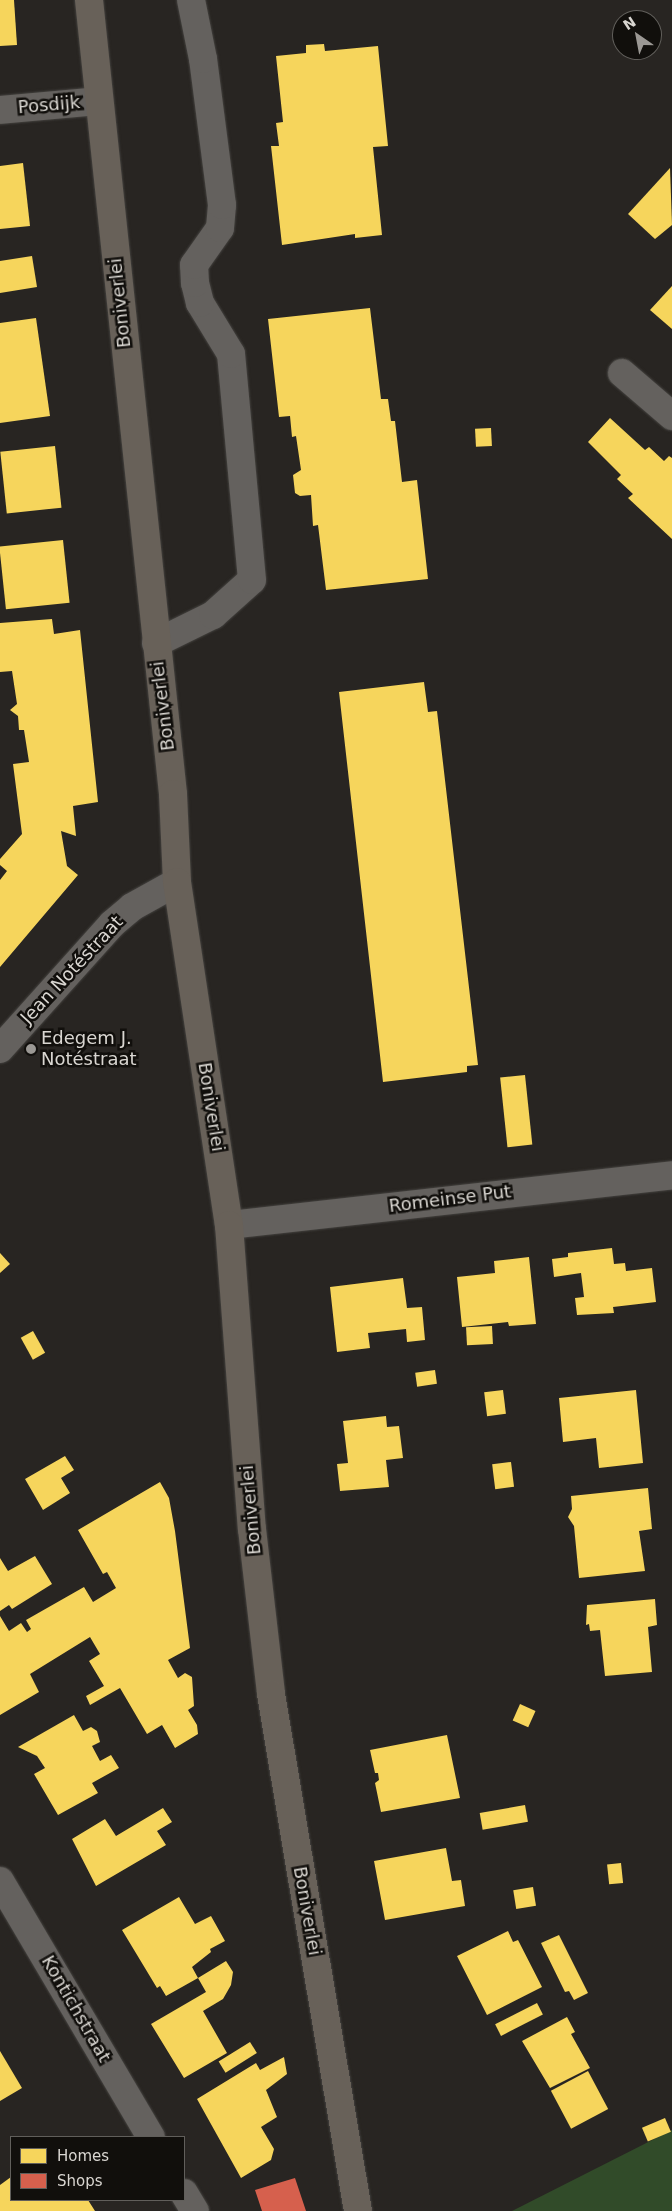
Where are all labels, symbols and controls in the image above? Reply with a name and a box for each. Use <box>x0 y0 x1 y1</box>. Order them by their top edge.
north arrow <box>612 10 662 60</box>
text: N <box>620 13 639 33</box>
street label: Posdijk <box>17 92 81 118</box>
street label: Boniverlei <box>105 257 135 349</box>
street label: Boniverlei <box>147 660 179 752</box>
street label: Jean Notéstraat <box>16 911 128 1029</box>
place label: Edegem J. Notéstraat <box>41 1028 137 1070</box>
marker: Edegem J. Notéstraat <box>25 1043 37 1055</box>
street label: Boniverlei <box>193 1061 229 1153</box>
street label: Romeinse Put <box>388 1181 512 1217</box>
street label: Boniverlei <box>236 1464 266 1556</box>
street label: Boniverlei <box>289 1865 325 1957</box>
street label: Kontichstraat <box>37 1952 115 2066</box>
legend <box>10 2136 185 2201</box>
text: Homes <box>57 2147 109 2165</box>
text: Shops <box>57 2172 103 2190</box>

